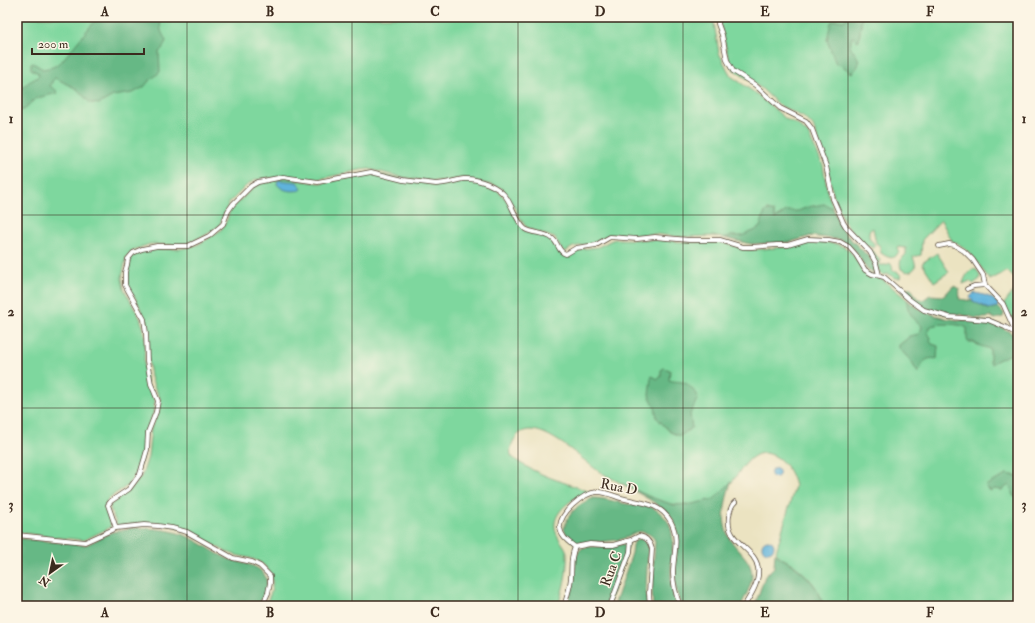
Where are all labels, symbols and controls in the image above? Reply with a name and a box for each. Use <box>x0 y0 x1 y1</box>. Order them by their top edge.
text: A <box>100 4 110 20</box>
text: B <box>266 4 274 20</box>
text: C <box>430 4 440 20</box>
text: D <box>595 4 606 20</box>
text: E <box>760 4 770 20</box>
text: F <box>926 4 935 20</box>
scale bar <box>32 30 144 56</box>
text: 200 m <box>38 37 69 52</box>
text: 1 <box>9 111 14 127</box>
text: 1 <box>1022 111 1027 127</box>
text: 2 <box>8 304 15 320</box>
text: 2 <box>1021 304 1028 320</box>
street label: Rua D <box>599 475 639 499</box>
text: 3 <box>9 497 14 513</box>
text: 3 <box>1022 497 1027 513</box>
street label: Rua C <box>597 549 625 589</box>
north arrow <box>30 553 70 593</box>
text: N <box>36 572 53 590</box>
text: A <box>100 605 110 621</box>
text: B <box>266 605 274 621</box>
text: C <box>430 605 440 621</box>
text: D <box>595 605 606 621</box>
text: E <box>760 605 770 621</box>
text: F <box>926 605 935 621</box>

